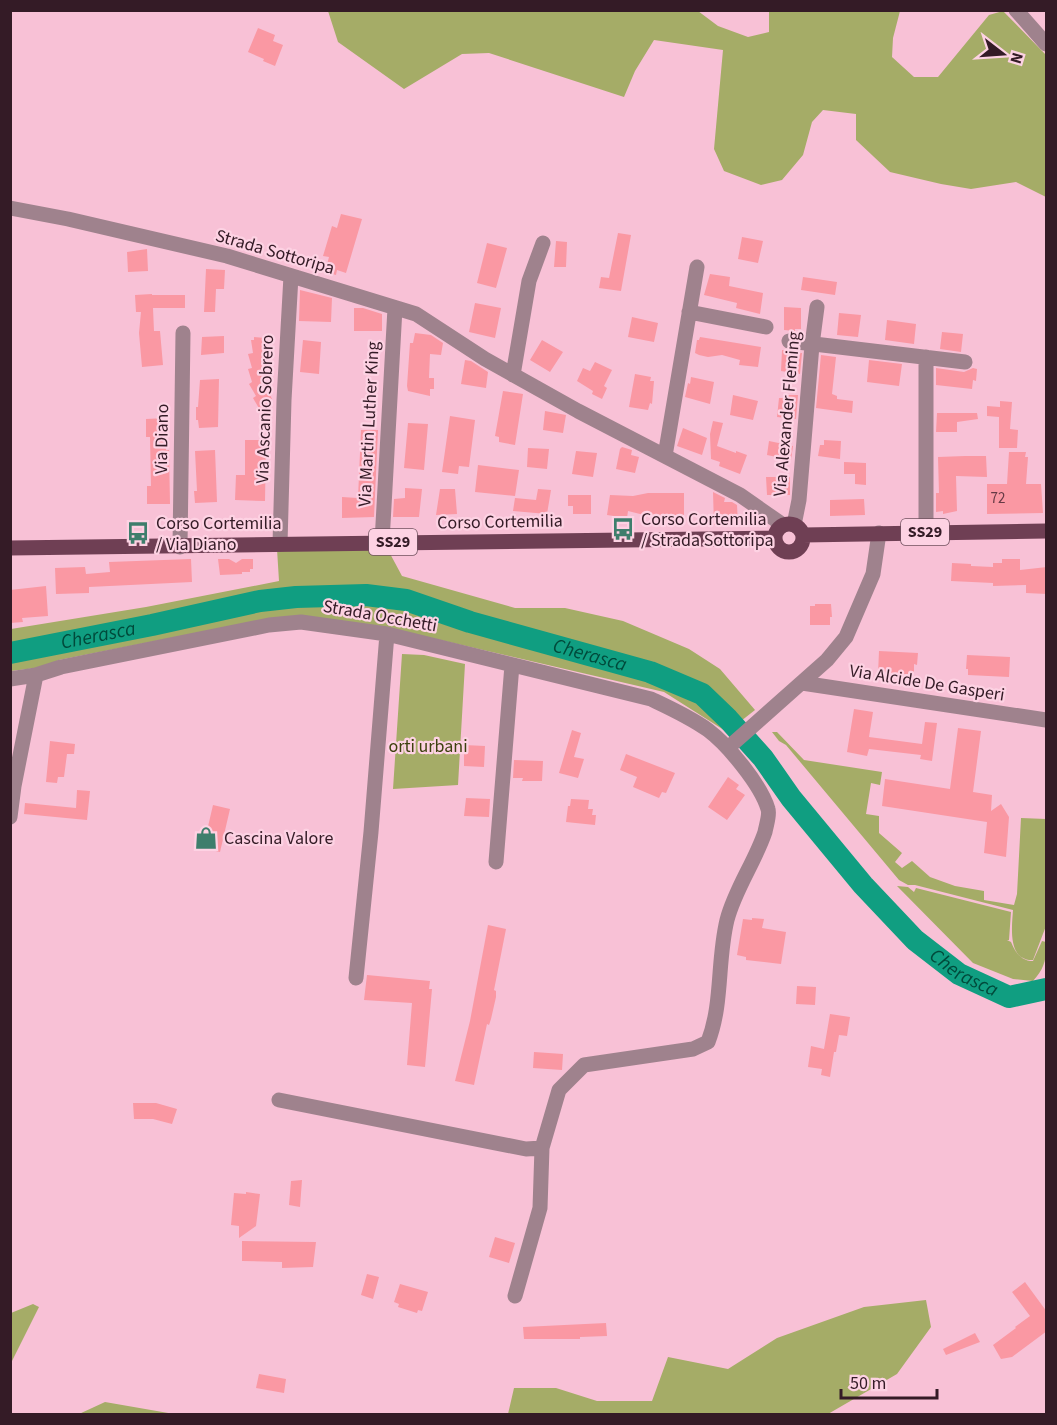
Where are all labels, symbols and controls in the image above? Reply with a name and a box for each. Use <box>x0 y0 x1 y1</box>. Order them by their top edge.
north arrow <box>973 24 1033 84</box>
text: N <box>1004 50 1028 66</box>
street label: Strada Sottoripa <box>213 223 337 281</box>
street label: Via Alexander Fleming <box>767 330 807 498</box>
street label: Via Ascanio Sobrero <box>250 334 280 484</box>
street label: Via Martin Luther King <box>352 341 386 507</box>
street label: Via Diano <box>149 404 175 474</box>
house number: 72 <box>991 488 1005 509</box>
place label: Corso Cortemilia / Strada Sottoripa <box>641 507 774 553</box>
street label: Corso Cortemilia <box>437 508 563 536</box>
place label: Corso Cortemilia / Via Diano <box>156 511 282 557</box>
bus stop icon: Corso Cortemilia / Strada Sottoripa <box>610 516 636 542</box>
road number: SS29 <box>901 519 949 545</box>
bus stop icon: Corso Cortemilia / Via Diano <box>125 520 151 546</box>
road number: SS29 <box>369 529 417 555</box>
street label: Strada Occhetti <box>321 594 439 638</box>
water label: Cherasca <box>58 614 138 657</box>
water label: Cherasca <box>550 632 630 679</box>
street label: Via Alcide De Gasperi <box>848 658 1006 708</box>
park label: orti urbani <box>388 734 468 759</box>
shop icon: Cascina Valore <box>193 825 219 851</box>
place label: Cascina Valore <box>224 826 333 851</box>
water label: Cherasca <box>923 942 1003 1004</box>
scale bar <box>841 1362 937 1400</box>
text: 50 m <box>850 1371 886 1396</box>

